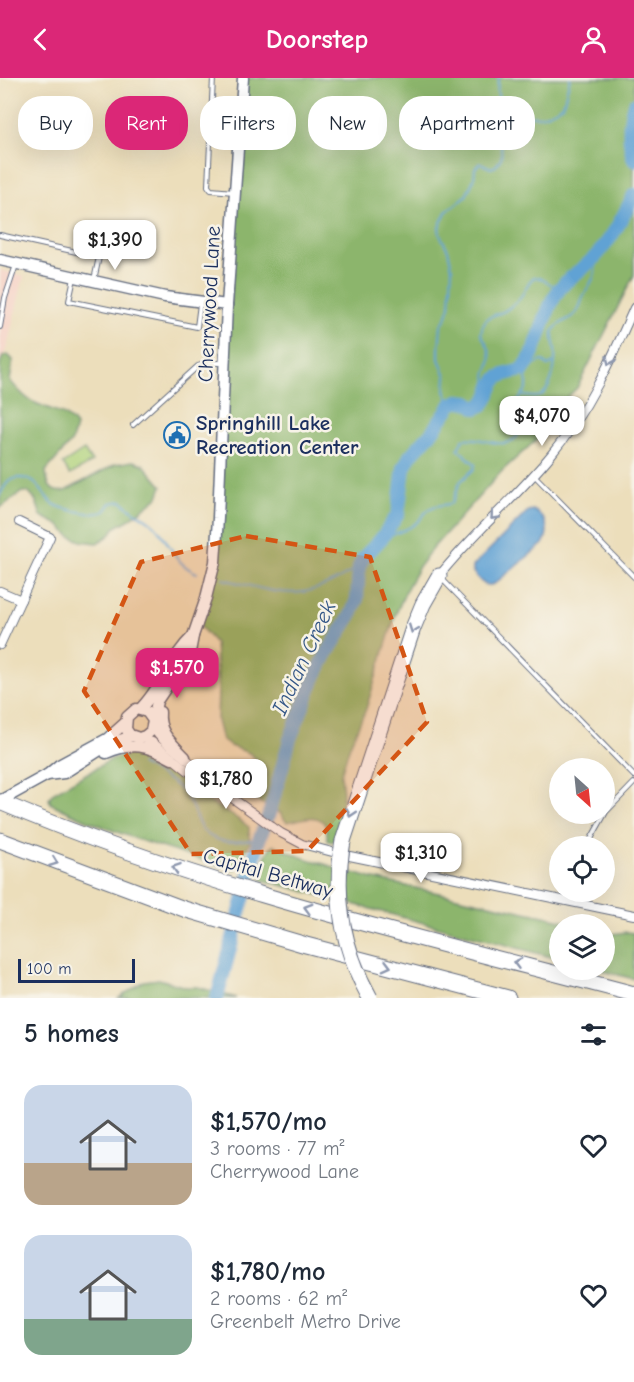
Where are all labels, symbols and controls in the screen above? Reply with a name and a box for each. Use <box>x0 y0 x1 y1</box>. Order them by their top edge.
icon: back <box>24 23 57 56</box>
icon: person <box>577 23 610 56</box>
text: Doorstep <box>266 24 368 55</box>
chip: Buy <box>18 96 93 150</box>
chip: Rent <box>105 96 188 150</box>
chip: Filters <box>200 96 296 150</box>
chip: New <box>308 96 387 150</box>
chip: Apartment <box>399 96 535 150</box>
pin: $1,390 <box>66 220 164 271</box>
street label: Cherrywood Lane <box>193 225 225 383</box>
text: $1,390 <box>87 228 143 251</box>
one-way arrow <box>605 355 617 366</box>
pin: $4,070 <box>493 396 591 447</box>
text: $4,070 <box>513 404 571 427</box>
place label: Springhill Lake Recreation Center <box>196 411 359 459</box>
public building icon: Springhill Lake Recreation Center <box>162 420 192 450</box>
one-way arrow <box>490 510 501 520</box>
water label: Indian Creek <box>266 597 342 720</box>
one-way arrow <box>408 623 421 633</box>
pin: $1,570 <box>128 648 226 699</box>
text: $1,570 <box>150 656 204 679</box>
north arrow <box>549 758 615 824</box>
map controls <box>549 758 615 980</box>
pin: $1,780 <box>177 759 275 810</box>
text: $1,780 <box>199 767 253 790</box>
one-way arrow <box>346 807 359 818</box>
pin: $1,310 <box>372 833 470 884</box>
button: locate <box>549 836 615 902</box>
text: $1,310 <box>395 841 447 864</box>
street label: Capital Beltway <box>200 843 336 903</box>
one-way arrow <box>48 855 59 867</box>
one-way arrow <box>172 862 182 875</box>
one-way arrow <box>303 902 313 915</box>
button: layers <box>549 914 615 980</box>
scale bar <box>18 956 135 984</box>
one-way arrow <box>512 958 522 970</box>
one-way arrow <box>381 959 392 971</box>
text: 100 m <box>27 960 71 978</box>
icon: filters <box>577 1018 610 1051</box>
text: 5 homes <box>24 1019 119 1049</box>
text: $1,570/mo <box>210 1107 327 1137</box>
icon: home <box>72 1109 144 1181</box>
icon: heart <box>577 1129 610 1162</box>
text: 3 rooms · 77 m² <box>210 1137 344 1160</box>
text: Cherrywood Lane <box>210 1160 359 1183</box>
text: $1,780/mo <box>210 1257 325 1287</box>
icon: home <box>72 1259 144 1331</box>
icon: heart <box>577 1279 610 1312</box>
text: 2 rooms · 62 m² <box>210 1287 347 1310</box>
text: Greenbelt Metro Drive <box>210 1310 401 1333</box>

